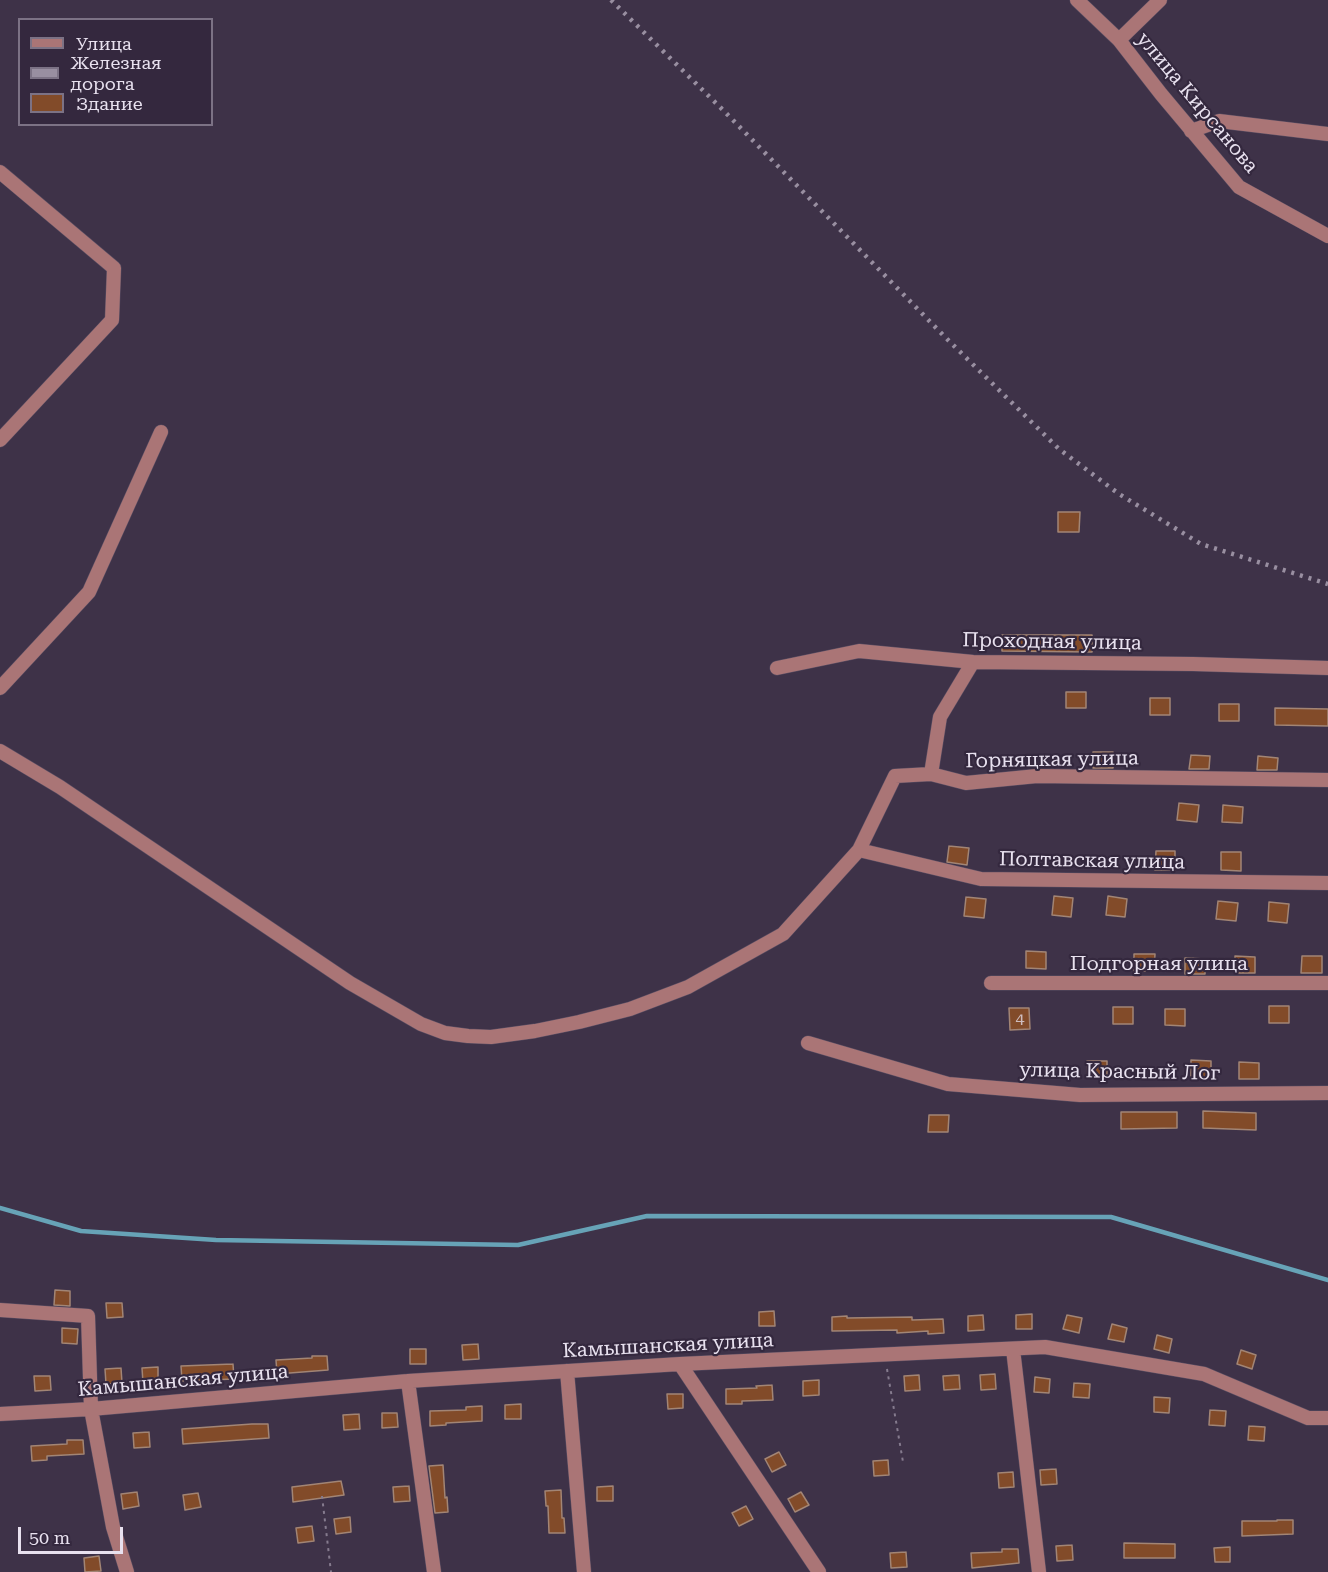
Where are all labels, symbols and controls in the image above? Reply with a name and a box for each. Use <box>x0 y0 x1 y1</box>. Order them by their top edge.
legend <box>18 18 213 126</box>
street label: улица Кирсанова <box>1131 28 1263 178</box>
text: Улица <box>76 33 132 54</box>
text: Железная дорога <box>71 52 161 94</box>
text: Здание <box>76 93 143 114</box>
street label: Проходная улица <box>962 628 1142 656</box>
street label: Горняцкая улица <box>965 746 1139 774</box>
street label: Полтавская улица <box>999 847 1185 875</box>
street label: Подгорная улица <box>1070 952 1248 976</box>
house number: 4 <box>1016 1009 1024 1029</box>
street label: улица Красный Лог <box>1019 1058 1221 1086</box>
street label: Камышанская улица <box>562 1328 774 1364</box>
street label: Камышанская улица <box>77 1360 289 1402</box>
scale bar <box>21 1515 126 1553</box>
text: 50 m <box>29 1527 70 1548</box>

